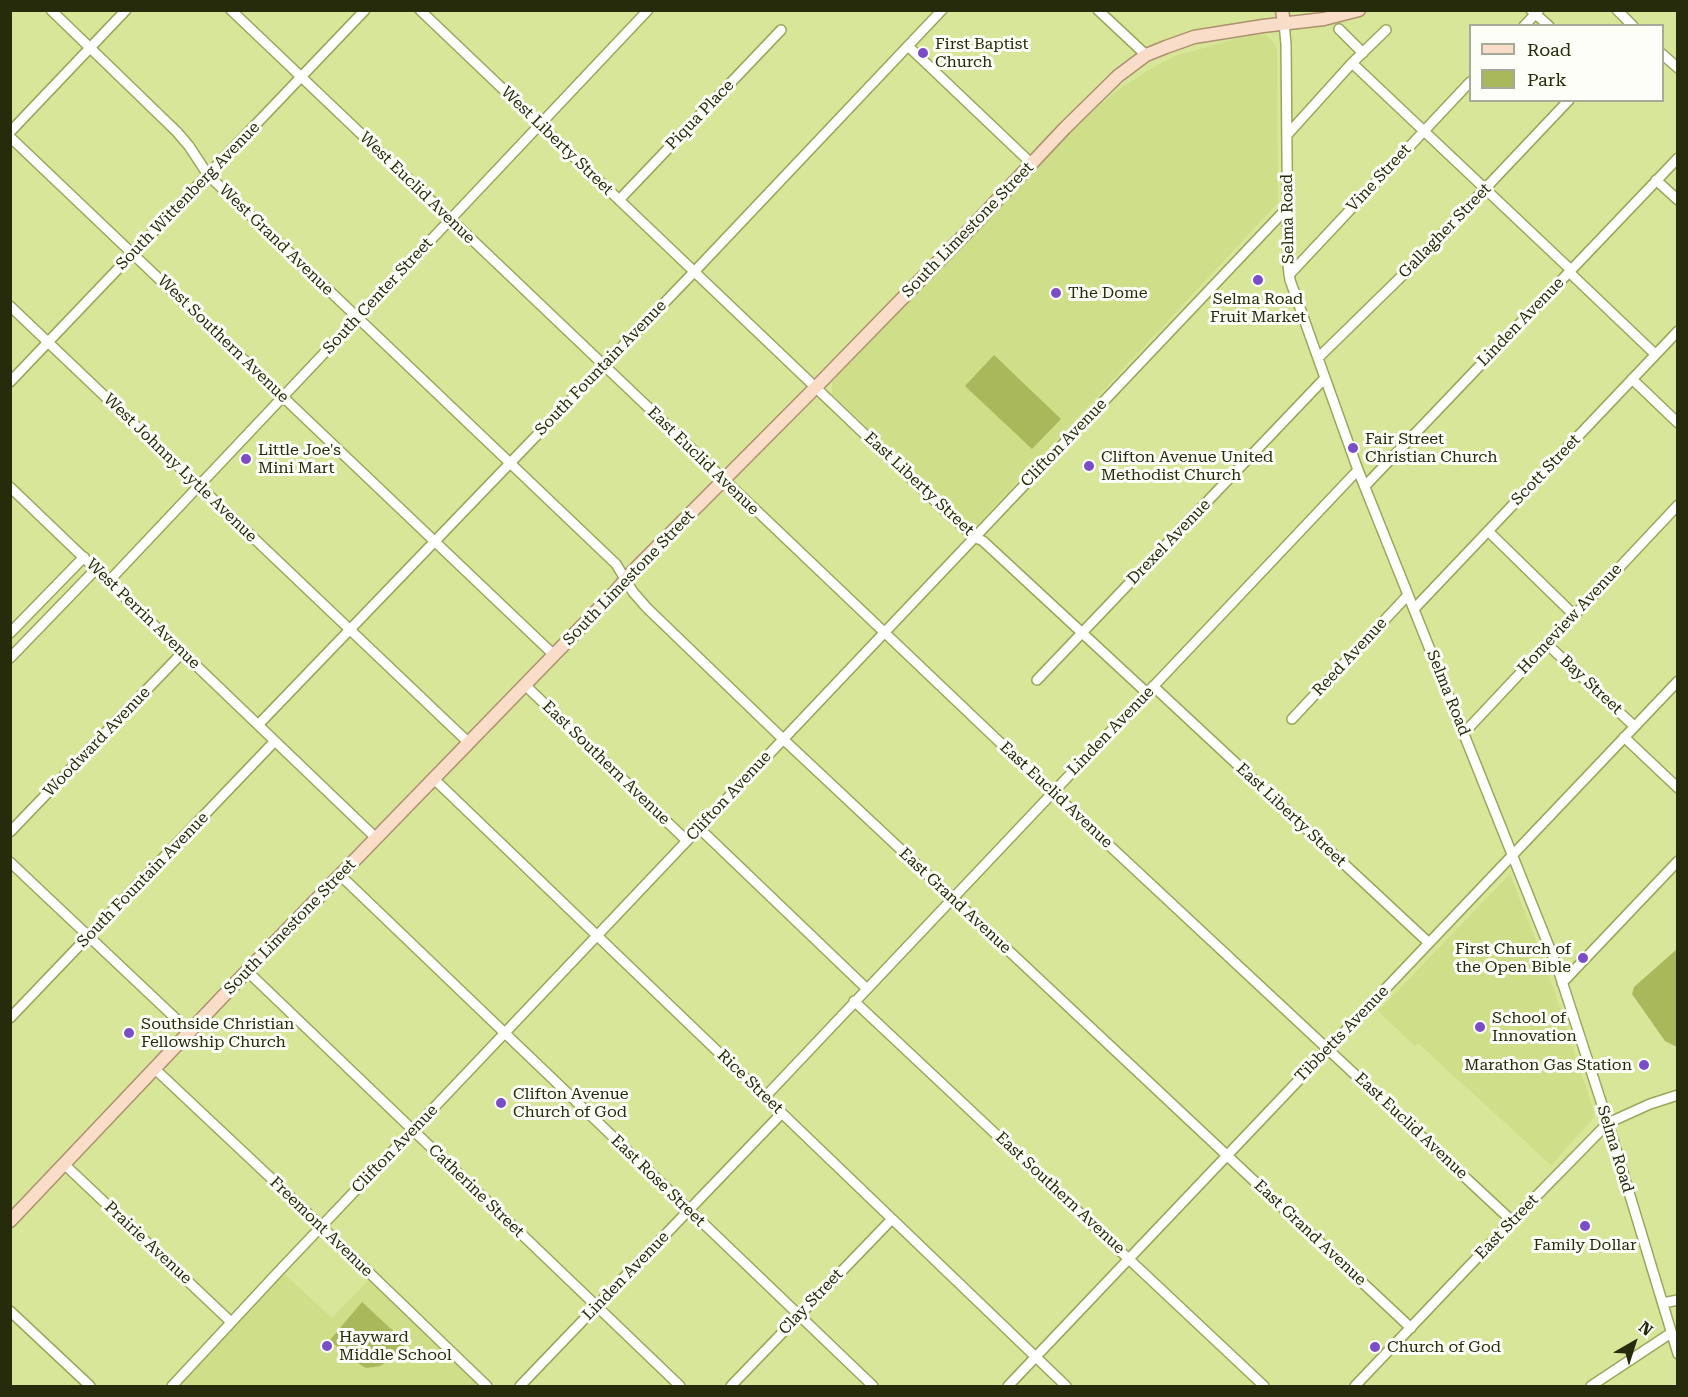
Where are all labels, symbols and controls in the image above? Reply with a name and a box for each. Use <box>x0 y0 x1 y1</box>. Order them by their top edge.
legend <box>1469 24 1664 102</box>
place label: First Baptist Church <box>935 34 1028 72</box>
text: Road <box>1527 39 1571 60</box>
marker: First Baptist Church <box>916 46 930 60</box>
text: Park <box>1527 69 1567 90</box>
street label: Piqua Place <box>662 76 738 154</box>
street label: West Liberty Street <box>497 83 617 199</box>
street label: South Wittenberg Avenue <box>112 118 264 274</box>
street label: West Euclid Avenue <box>355 128 479 248</box>
street label: Vine Street <box>1343 140 1415 216</box>
street label: South Limestone Street <box>898 158 1038 302</box>
street label: Selma Road <box>1278 174 1298 264</box>
street label: West Grand Avenue <box>215 180 337 300</box>
street label: Gallagher Street <box>1395 180 1495 282</box>
street label: South Center Street <box>319 234 437 358</box>
street label: West Southern Avenue <box>153 271 293 407</box>
marker: Selma Road Fruit Market <box>1251 273 1265 287</box>
street label: Linden Avenue <box>1474 274 1568 370</box>
place label: The Dome <box>1068 283 1148 303</box>
marker: The Dome <box>1049 286 1063 300</box>
place label: Selma Road Fruit Market <box>1210 289 1306 327</box>
street label: South Fountain Avenue <box>531 296 671 440</box>
street label: West Johnny Lytle Avenue <box>99 390 261 546</box>
street label: Clifton Avenue <box>1017 395 1111 491</box>
street label: East Euclid Avenue <box>643 403 763 519</box>
street label: East Liberty Street <box>860 428 978 540</box>
place label: Fair Street Christian Church <box>1365 429 1498 467</box>
street label: Scott Street <box>1507 431 1585 509</box>
place label: Little Joe's Mini Mart <box>258 440 341 478</box>
marker: Fair Street Christian Church <box>1346 441 1360 455</box>
place label: Clifton Avenue United Methodist Church <box>1101 447 1273 485</box>
marker: Little Joe's Mini Mart <box>239 452 253 466</box>
marker: Clifton Avenue United Methodist Church <box>1082 459 1096 473</box>
street label: Drexel Avenue <box>1123 495 1215 589</box>
street label: South Limestone Street <box>559 506 699 650</box>
street label: West Perrin Avenue <box>82 555 204 673</box>
street label: Homeview Avenue <box>1514 560 1626 678</box>
street label: Reed Avenue <box>1309 614 1391 700</box>
street label: Selma Road <box>1422 647 1474 739</box>
street label: Bay Street <box>1556 651 1626 719</box>
street label: Woodward Avenue <box>40 683 154 801</box>
street label: Linden Avenue <box>1064 683 1158 779</box>
street label: East Southern Avenue <box>538 697 674 829</box>
street label: East Euclid Avenue <box>996 738 1116 852</box>
street label: Clifton Avenue <box>683 747 775 845</box>
street label: East Liberty Street <box>1232 759 1350 871</box>
street label: South Fountain Avenue <box>73 808 213 952</box>
street label: East Grand Avenue <box>895 844 1015 958</box>
street label: South Limestone Street <box>220 855 360 999</box>
place label: First Church of the Open Bible <box>1455 939 1571 977</box>
marker: First Church of the Open Bible <box>1576 951 1590 965</box>
street label: Tibbetts Avenue <box>1291 982 1393 1086</box>
place label: School of Innovation <box>1492 1008 1577 1046</box>
place label: Southside Christian Fellowship Church <box>141 1014 294 1052</box>
marker: School of Innovation <box>1473 1020 1487 1034</box>
marker: Southside Christian Fellowship Church <box>122 1026 136 1040</box>
street label: Rice Street <box>713 1046 787 1118</box>
place label: Marathon Gas Station <box>1464 1055 1632 1075</box>
marker: Marathon Gas Station <box>1637 1058 1651 1072</box>
street label: East Euclid Avenue <box>1351 1069 1471 1183</box>
place label: Clifton Avenue Church of God <box>513 1084 628 1122</box>
marker: Clifton Avenue Church of God <box>494 1096 508 1110</box>
street label: Clifton Avenue <box>348 1101 442 1197</box>
street label: Selma Road <box>1593 1103 1637 1195</box>
street label: East Southern Avenue <box>991 1128 1129 1258</box>
street label: East Rose Street <box>607 1131 709 1231</box>
street label: Catherine Street <box>424 1140 528 1242</box>
street label: Freemont Avenue <box>266 1173 376 1281</box>
street label: East Grand Avenue <box>1250 1176 1370 1290</box>
street label: East Street <box>1471 1191 1543 1263</box>
street label: Prairie Avenue <box>100 1198 196 1288</box>
marker: Family Dollar <box>1578 1219 1592 1233</box>
street label: Linden Avenue <box>579 1228 673 1324</box>
place label: Family Dollar <box>1533 1235 1637 1255</box>
street label: Clay Street <box>775 1265 847 1339</box>
north arrow <box>1604 1313 1664 1373</box>
text: N <box>1635 1317 1656 1340</box>
place label: Hayward Middle School <box>339 1327 452 1365</box>
place label: Church of God <box>1387 1337 1501 1357</box>
marker: Hayward Middle School <box>320 1339 334 1353</box>
marker: Church of God <box>1368 1340 1382 1354</box>

